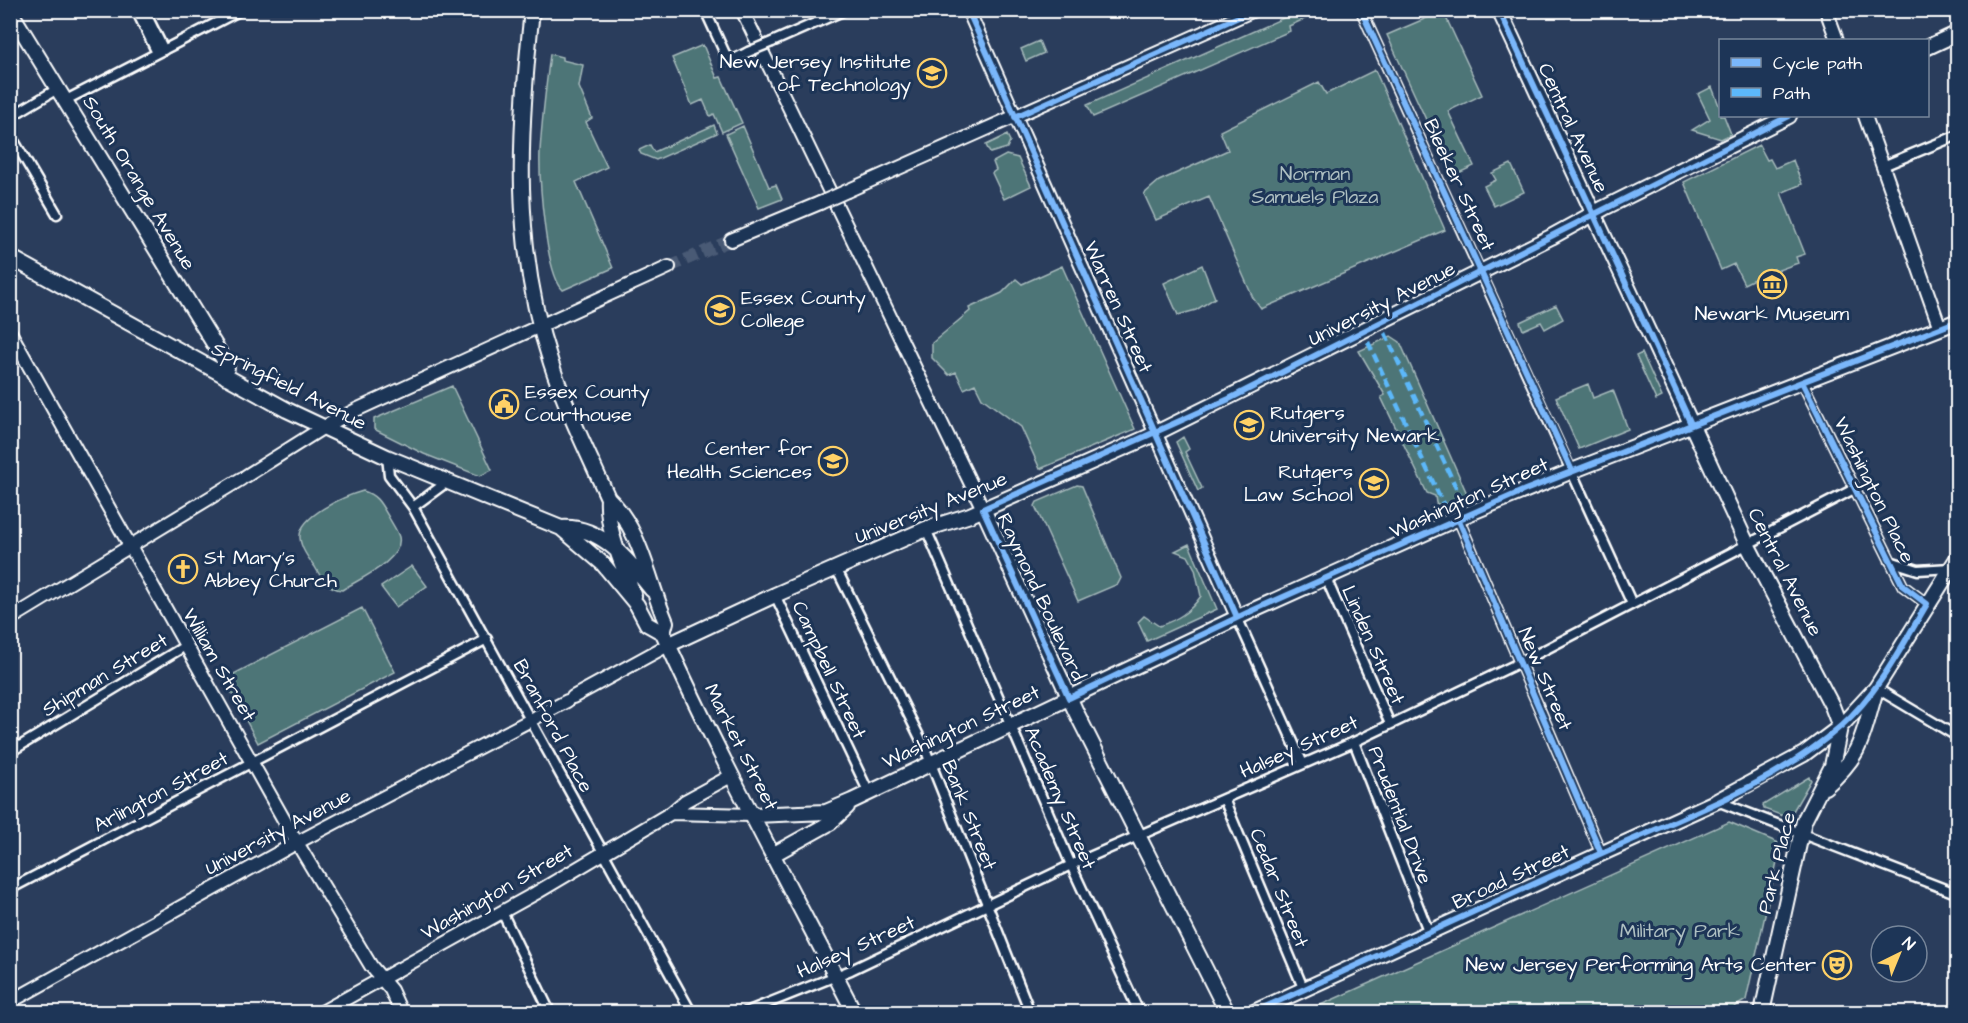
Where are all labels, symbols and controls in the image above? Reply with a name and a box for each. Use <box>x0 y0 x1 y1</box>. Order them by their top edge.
legend <box>1719 39 1929 117</box>
place label: New Jersey Institute of Technology <box>720 48 911 100</box>
text: Cycle path <box>1773 51 1862 77</box>
school or university icon: New Jersey Institute of Technology <box>916 57 948 89</box>
street label: Central Avenue <box>1531 58 1615 198</box>
text: Path <box>1773 81 1810 106</box>
street label: South Orange Avenue <box>75 91 202 276</box>
street label: Bleeker Street <box>1416 114 1502 256</box>
park label: Norman Samuels Plaza <box>1252 160 1378 211</box>
street label: Warren Street <box>1076 237 1160 377</box>
street label: University Avenue <box>1304 255 1461 354</box>
museum icon: Newark Museum <box>1756 268 1788 300</box>
place label: Essex County College <box>741 284 866 336</box>
school or university icon: Essex County College <box>704 294 736 326</box>
place label: Newark Museum <box>1695 300 1850 328</box>
street label: Springfield Avenue <box>206 335 371 438</box>
place label: Essex County Courthouse <box>525 378 650 429</box>
public building icon: Essex County Courthouse <box>488 388 520 420</box>
place label: Rutgers University Newark <box>1270 399 1440 451</box>
school or university icon: Rutgers University Newark <box>1233 409 1265 441</box>
street label: Washington Place <box>1826 412 1922 568</box>
place label: Center for Health Sciences <box>667 435 812 486</box>
school or university icon: Center for Health Sciences <box>817 445 849 477</box>
street label: Washington Street <box>1385 450 1553 547</box>
place label: Rutgers Law School <box>1244 458 1353 509</box>
street label: University Avenue <box>851 465 1012 552</box>
school or university icon: Rutgers Law School <box>1358 467 1390 499</box>
street label: Central Avenue <box>1741 503 1829 641</box>
street label: Raymond Boulevard <box>989 509 1092 686</box>
place label: St Mary's Abbey Church <box>204 544 337 596</box>
church icon: St Mary's Abbey Church <box>167 553 199 585</box>
street label: Linden Street <box>1334 581 1412 709</box>
street label: Campbell Street <box>785 597 873 743</box>
street label: William Street <box>175 603 263 727</box>
street label: New Street <box>1511 623 1579 735</box>
street label: Shipman Street <box>37 626 173 724</box>
street label: Branford Place <box>506 654 600 798</box>
street label: Washington Street <box>877 678 1045 777</box>
street label: Market Street <box>697 679 785 815</box>
street label: Halsey Street <box>1235 708 1363 787</box>
street label: Academy Street <box>1016 722 1103 874</box>
street label: Prudential Drive <box>1361 742 1439 888</box>
street label: Arlington Street <box>88 745 234 840</box>
street label: Bank Street <box>934 756 1004 874</box>
street label: University Avenue <box>200 782 357 883</box>
street label: Park Place <box>1751 809 1803 917</box>
street label: Cedar Street <box>1242 824 1316 952</box>
street label: Washington Street <box>416 837 579 948</box>
street label: Broad Street <box>1448 838 1574 916</box>
street label: Halsey Street <box>792 908 920 987</box>
park label: Military Park <box>1620 917 1740 946</box>
north arrow <box>1869 924 1929 984</box>
text: N <box>1897 932 1920 955</box>
theatre icon: New Jersey Performing Arts Center <box>1821 949 1853 981</box>
place label: New Jersey Performing Arts Center <box>1466 951 1816 980</box>

